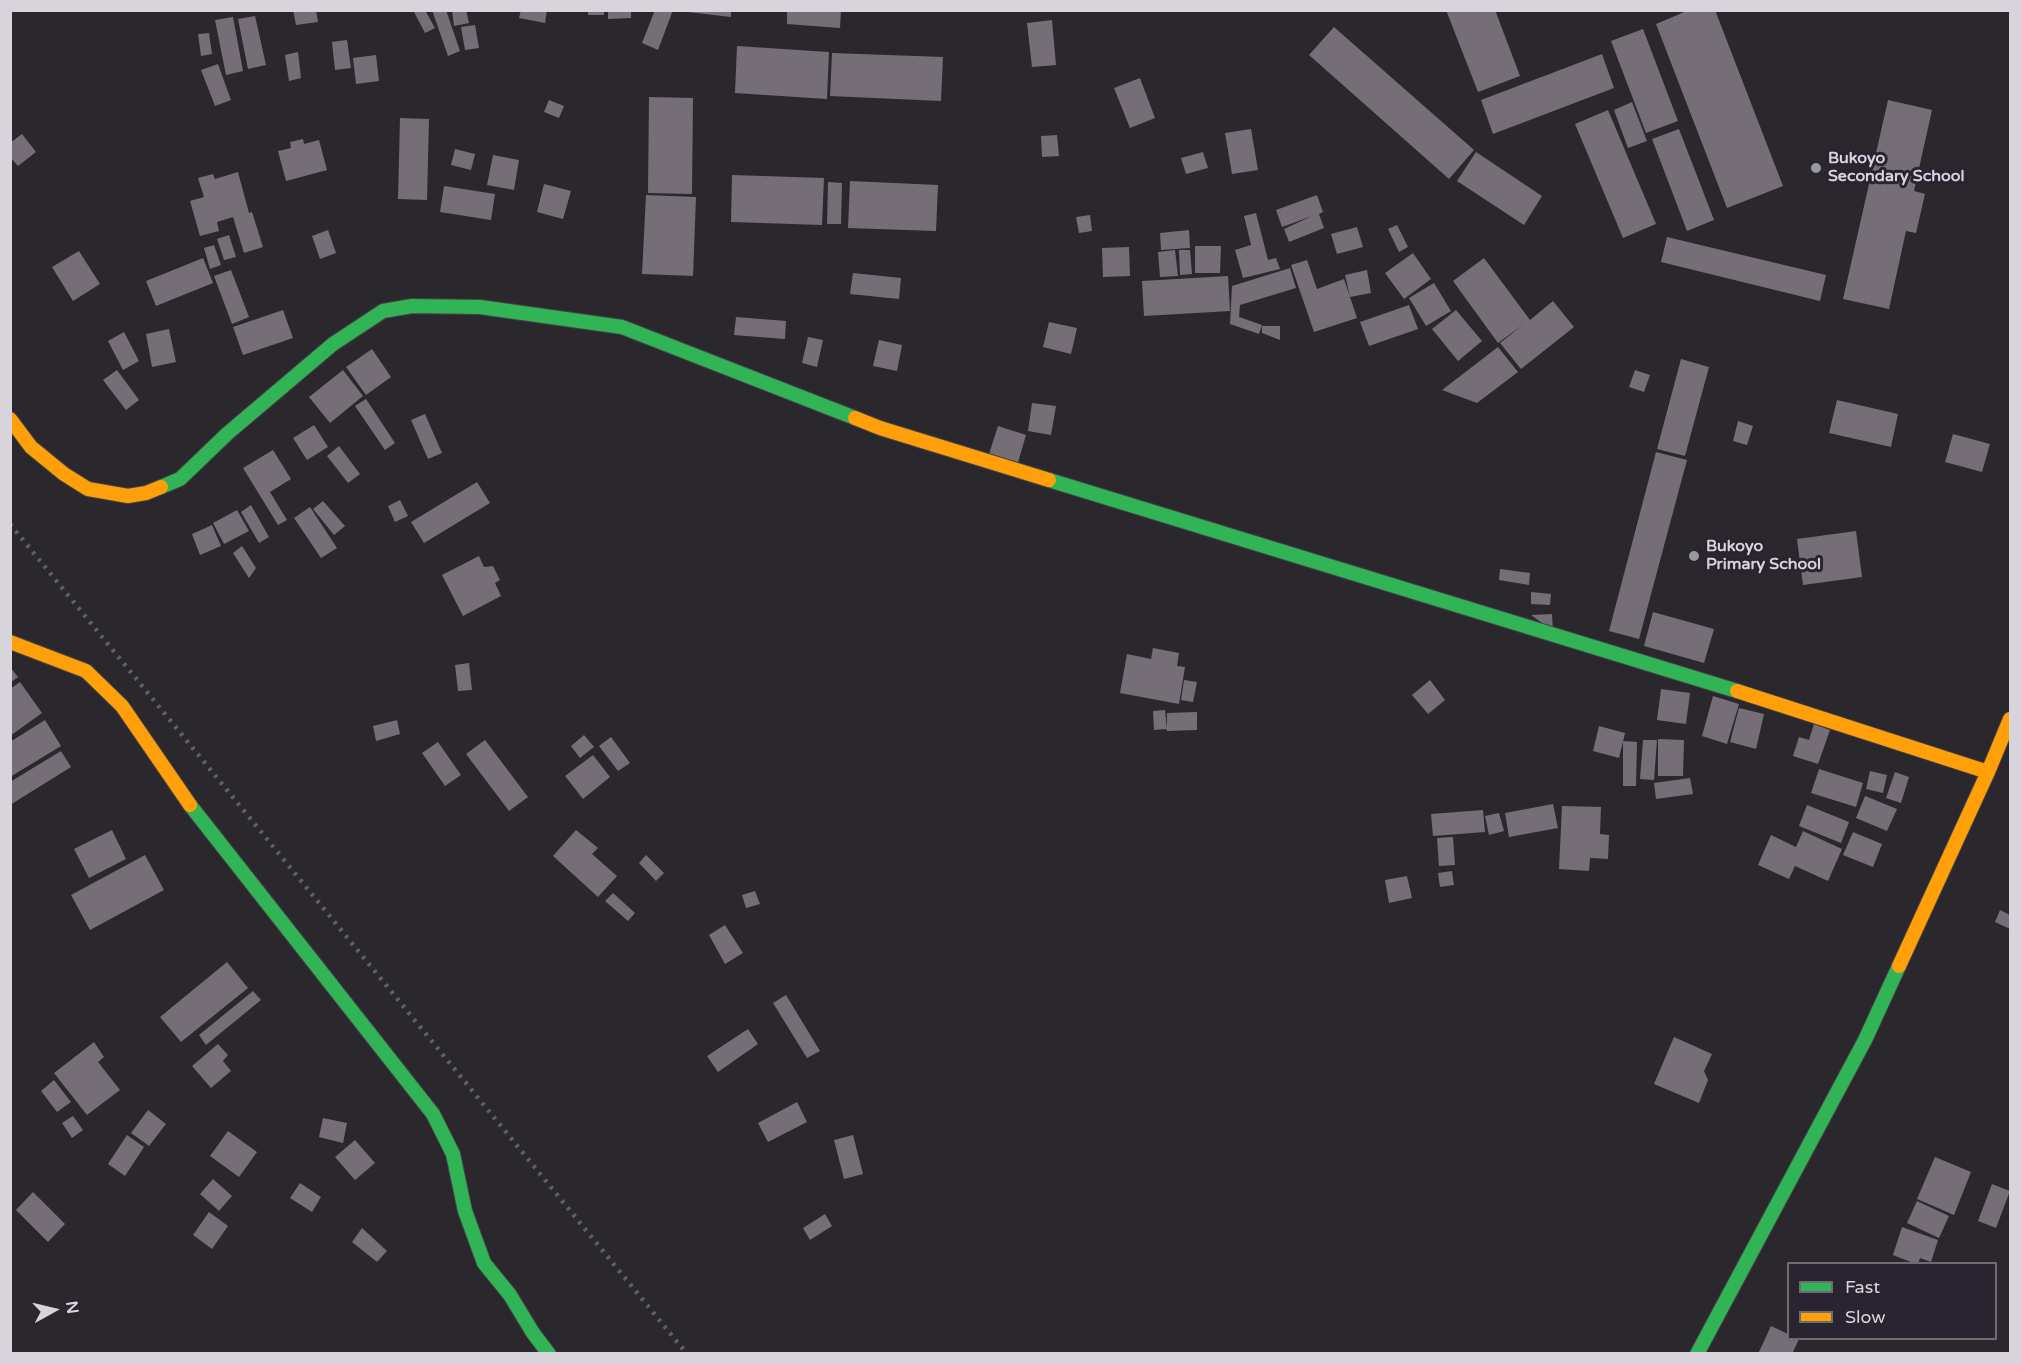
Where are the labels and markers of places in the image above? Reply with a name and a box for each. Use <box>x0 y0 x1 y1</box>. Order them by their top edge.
place label: Bukoyo Secondary School <box>1828 149 1964 187</box>
marker: Bukoyo Secondary School <box>1809 161 1823 175</box>
place label: Bukoyo Primary School <box>1706 537 1821 575</box>
marker: Bukoyo Primary School <box>1687 549 1701 563</box>

